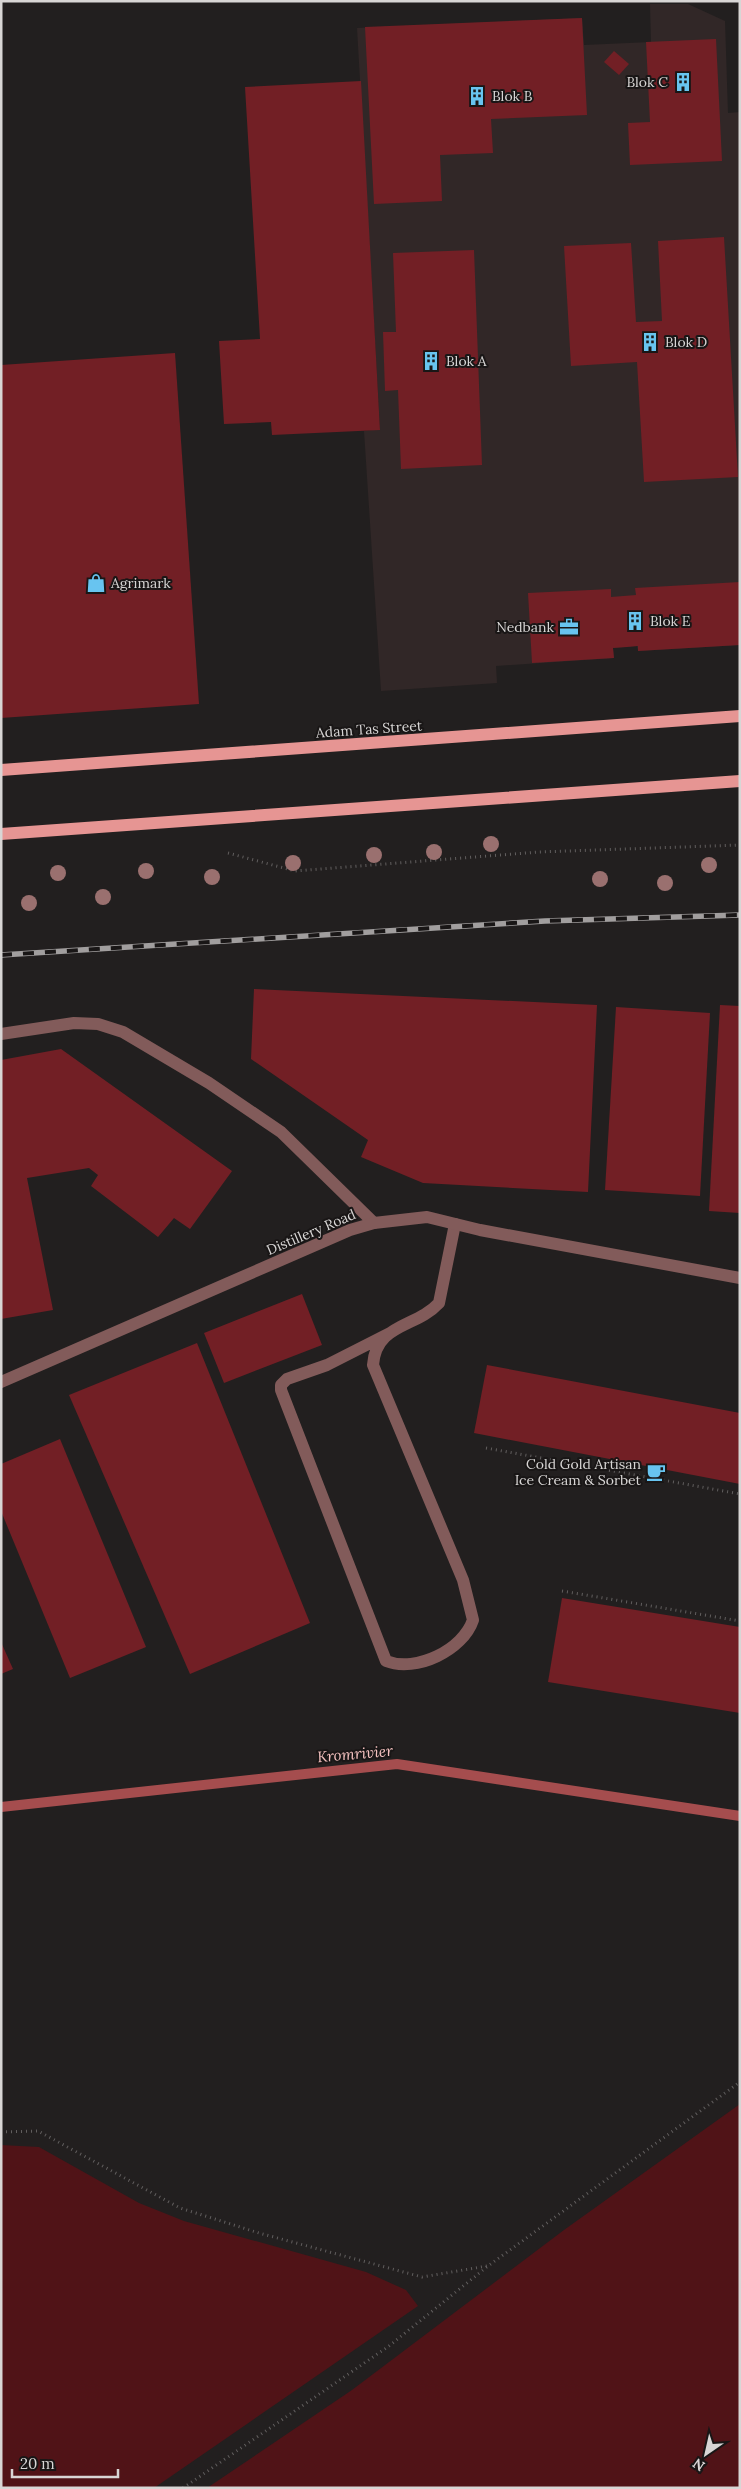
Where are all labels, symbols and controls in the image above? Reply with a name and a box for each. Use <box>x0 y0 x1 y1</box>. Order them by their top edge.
building icon: Blok C <box>672 71 694 93</box>
place label: Blok C <box>626 73 668 91</box>
building icon: Blok B <box>466 85 488 107</box>
place label: Blok B <box>492 87 533 105</box>
building icon: Blok D <box>639 331 661 353</box>
place label: Blok D <box>665 333 707 351</box>
building icon: Blok A <box>420 350 442 372</box>
place label: Blok A <box>446 352 487 370</box>
shop icon: Agrimark <box>85 572 107 594</box>
place label: Agrimark <box>110 574 171 592</box>
building icon: Blok E <box>624 610 646 632</box>
place label: Blok E <box>650 612 691 630</box>
office icon: Nedbank <box>558 616 580 638</box>
place label: Nedbank <box>496 618 554 636</box>
street label: Adam Tas Street <box>314 716 423 742</box>
street label: Distillery Road <box>264 1205 358 1259</box>
place label: Cold Gold Artisan Ice Cream & Sorbet <box>515 1455 642 1489</box>
cafe icon: Cold Gold Artisan Ice Cream & Sorbet <box>645 1461 667 1483</box>
water label: Kromrivier <box>316 1741 394 1766</box>
north arrow <box>681 2429 731 2479</box>
scale bar <box>12 2446 119 2478</box>
text: 20 m <box>20 2454 55 2473</box>
text: N <box>689 2454 708 2475</box>

